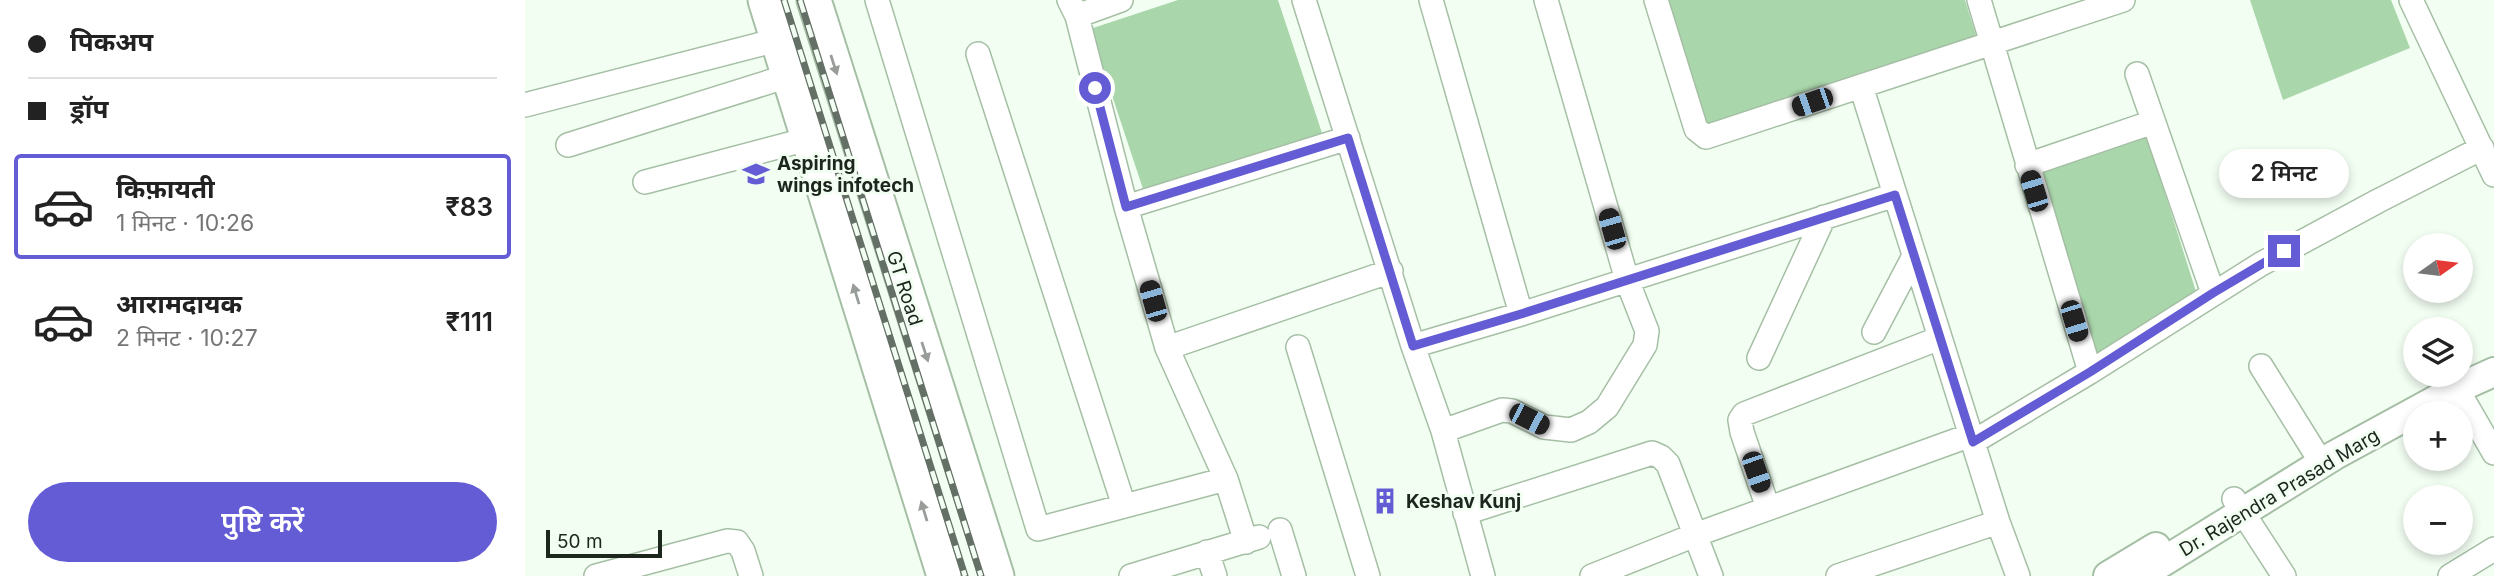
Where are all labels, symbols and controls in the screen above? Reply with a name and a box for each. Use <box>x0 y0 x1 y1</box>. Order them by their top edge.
text: पिकअप <box>70 26 153 57</box>
one-way arrow <box>830 55 840 76</box>
route start <box>1079 72 1111 104</box>
car <box>1789 85 1836 119</box>
text: ड्रॉप <box>70 93 108 124</box>
callout: 2 मिनट <box>2219 149 2349 198</box>
place label: Aspiring wings infotech <box>777 152 914 197</box>
school or university icon: Aspiring wings infotech <box>741 159 771 189</box>
text: 2 मिनट <box>2251 159 2317 187</box>
car <box>2018 168 2051 214</box>
text: किफ़ायती <box>116 173 215 204</box>
icon: car <box>32 175 95 238</box>
text: ₹83 <box>445 191 493 222</box>
car <box>1597 206 1628 252</box>
text: 1 मिनट · 10:26 <box>116 209 254 237</box>
north arrow <box>2403 233 2473 303</box>
map controls <box>2403 233 2473 555</box>
route end <box>2268 235 2300 267</box>
street label: GT Road <box>882 248 927 328</box>
car <box>1138 278 1169 324</box>
one-way arrow <box>851 283 861 304</box>
text: आरामदायक <box>116 288 242 319</box>
icon: car <box>32 290 95 353</box>
car <box>2058 298 2091 344</box>
text: ₹111 <box>445 306 493 337</box>
button: layers <box>2403 317 2473 387</box>
text: 2 मिनट · 10:27 <box>116 324 258 352</box>
one-way arrow <box>921 342 931 363</box>
car <box>1506 400 1553 438</box>
button: + <box>2403 401 2473 471</box>
street label: Dr. Rajendra Prasad Marg <box>2175 424 2383 561</box>
car <box>1740 449 1773 495</box>
button: पुष्टि करें <box>28 482 497 562</box>
button: − <box>2403 485 2473 555</box>
building icon: Keshav Kunj <box>1370 486 1400 516</box>
place label: Keshav Kunj <box>1406 490 1521 513</box>
one-way arrow <box>918 500 929 521</box>
scale bar <box>546 527 661 559</box>
text: 50 m <box>557 530 603 553</box>

